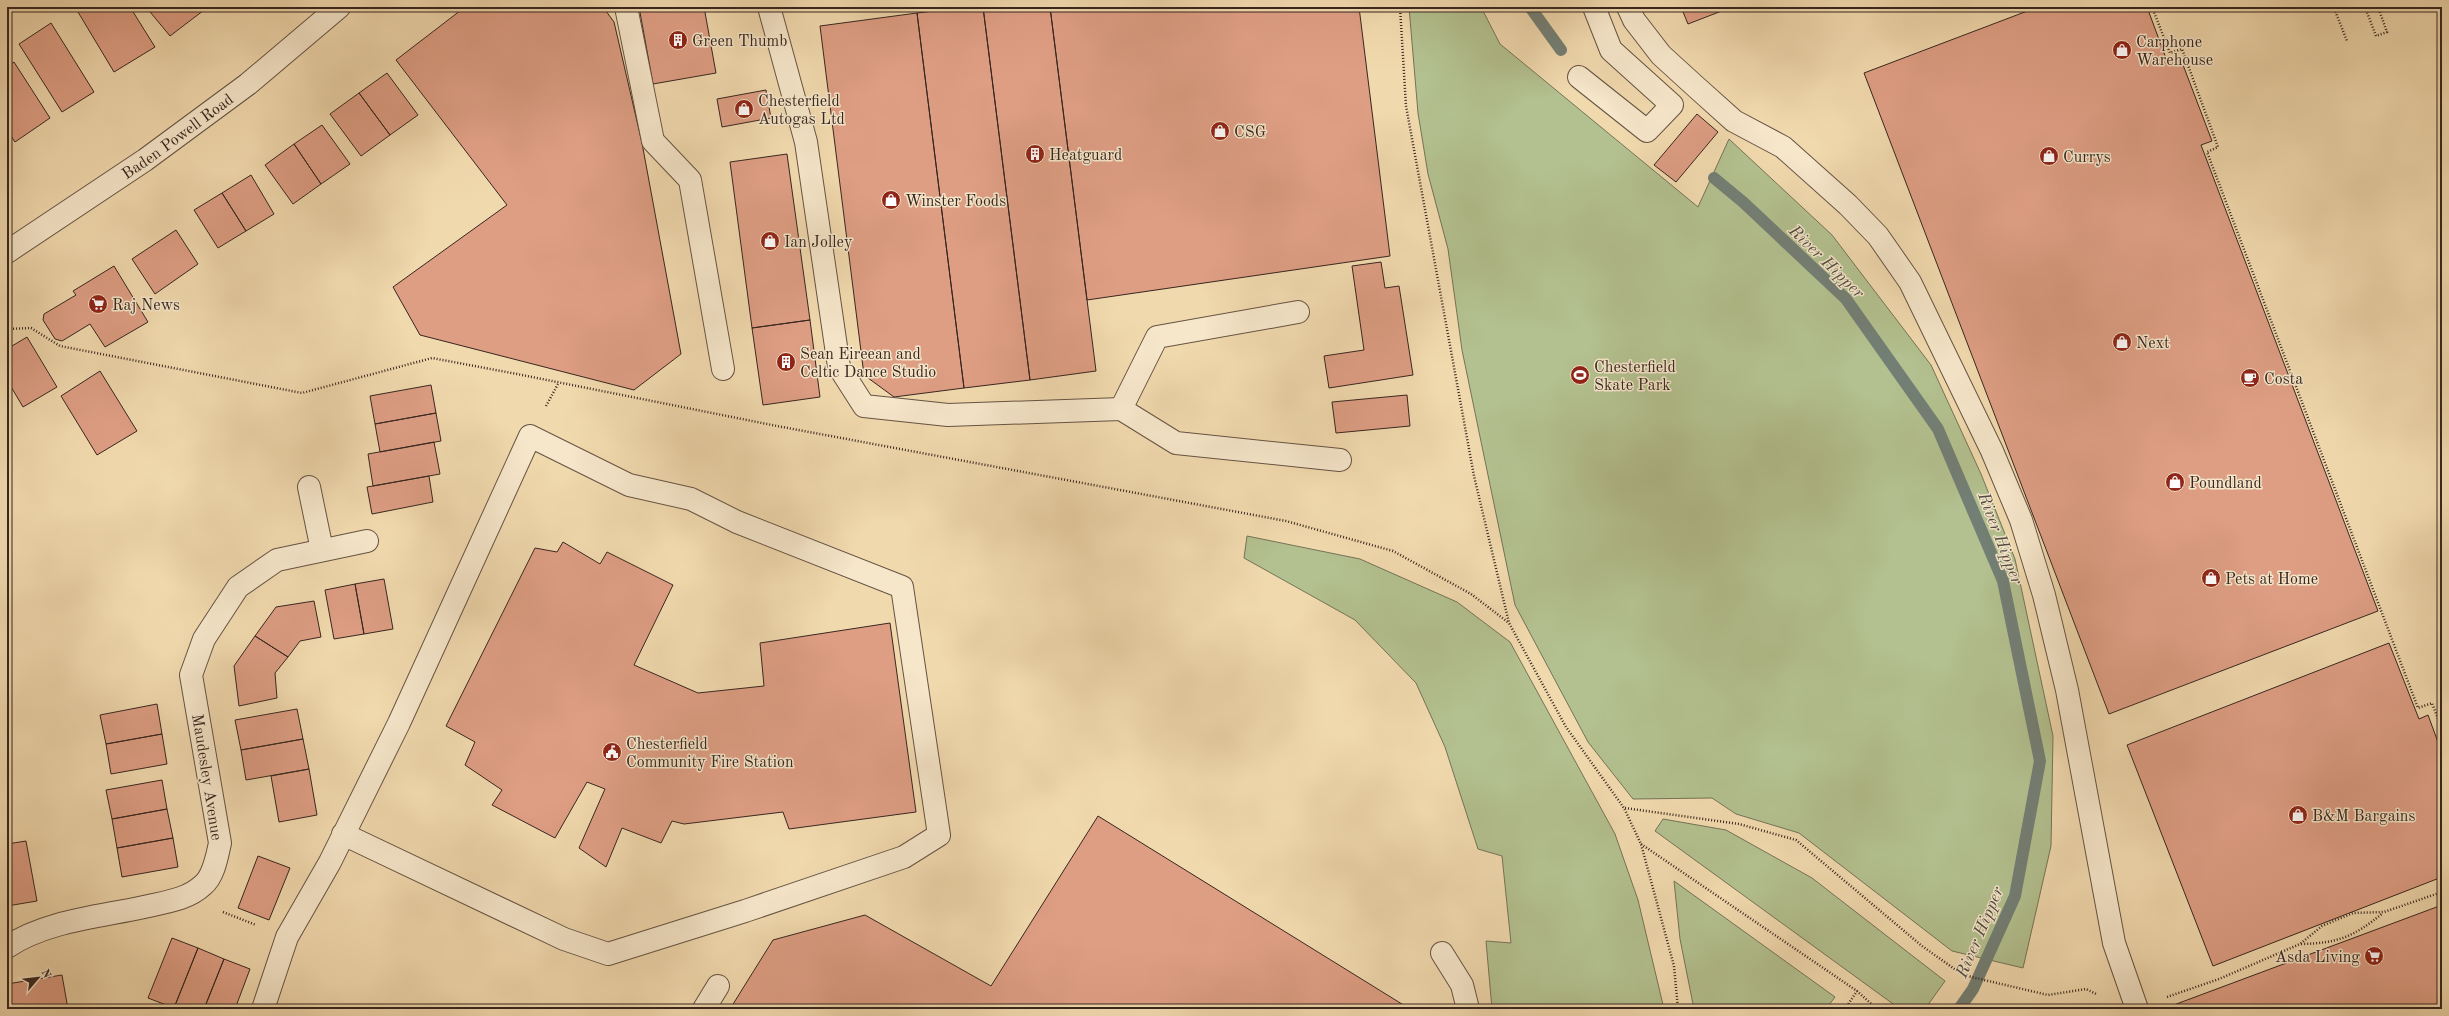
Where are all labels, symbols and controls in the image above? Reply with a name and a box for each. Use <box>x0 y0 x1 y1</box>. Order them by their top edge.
building icon: Green Thumb <box>667 29 689 51</box>
place label: Green Thumb <box>692 34 788 50</box>
place label: Carphone Warehouse <box>2136 35 2213 69</box>
shop icon: Carphone Warehouse <box>2111 39 2133 61</box>
street label: Baden Powell Road <box>120 92 237 183</box>
place label: Chesterfield Autogas Ltd <box>758 94 845 128</box>
shop icon: Chesterfield Autogas Ltd <box>733 98 755 120</box>
shop icon: CSG <box>1209 120 1231 142</box>
place label: CSG <box>1234 125 1267 141</box>
building icon: Heatguard <box>1024 143 1046 165</box>
shop icon: Currys <box>2038 145 2060 167</box>
place label: Heatguard <box>1049 148 1122 164</box>
place label: Currys <box>2063 150 2111 166</box>
shop icon: Winster Foods <box>880 189 902 211</box>
place label: Winster Foods <box>905 194 1006 210</box>
water label: River Hipper <box>1784 222 1867 302</box>
shop icon: Ian Jolley <box>759 230 781 252</box>
place label: Ian Jolley <box>784 235 853 251</box>
supermarket icon: Raj News <box>87 293 109 315</box>
place label: Raj News <box>112 298 180 314</box>
shop icon: Next <box>2111 331 2133 353</box>
place label: Next <box>2136 336 2170 352</box>
place label: Sean Eireean and Celtic Dance Studio <box>800 347 936 381</box>
building icon: Sean Eireean and Celtic Dance Studio <box>775 351 797 373</box>
place label: Chesterfield Skate Park <box>1594 360 1676 394</box>
sports icon: Chesterfield Skate Park <box>1569 364 1591 386</box>
cafe icon: Costa <box>2239 367 2261 389</box>
place label: Costa <box>2264 372 2303 388</box>
shop icon: Poundland <box>2164 471 2186 493</box>
place label: Poundland <box>2189 476 2262 492</box>
water label: River Hipper <box>1974 489 2025 587</box>
shop icon: Pets at Home <box>2200 567 2222 589</box>
place label: Pets at Home <box>2225 572 2318 588</box>
street label: Maudesley Avenue <box>188 713 224 842</box>
place label: Chesterfield Community Fire Station <box>626 737 794 771</box>
public building icon: Chesterfield Community Fire Station <box>601 741 623 763</box>
shop icon: B&M Bargains <box>2287 804 2309 826</box>
place label: B&M Bargains <box>2312 809 2416 825</box>
water label: River Hipper <box>1953 884 2007 981</box>
supermarket icon: Asda Living <box>2363 945 2385 967</box>
place label: Asda Living <box>2275 950 2360 966</box>
north arrow <box>18 958 58 998</box>
text: N <box>39 968 53 981</box>

